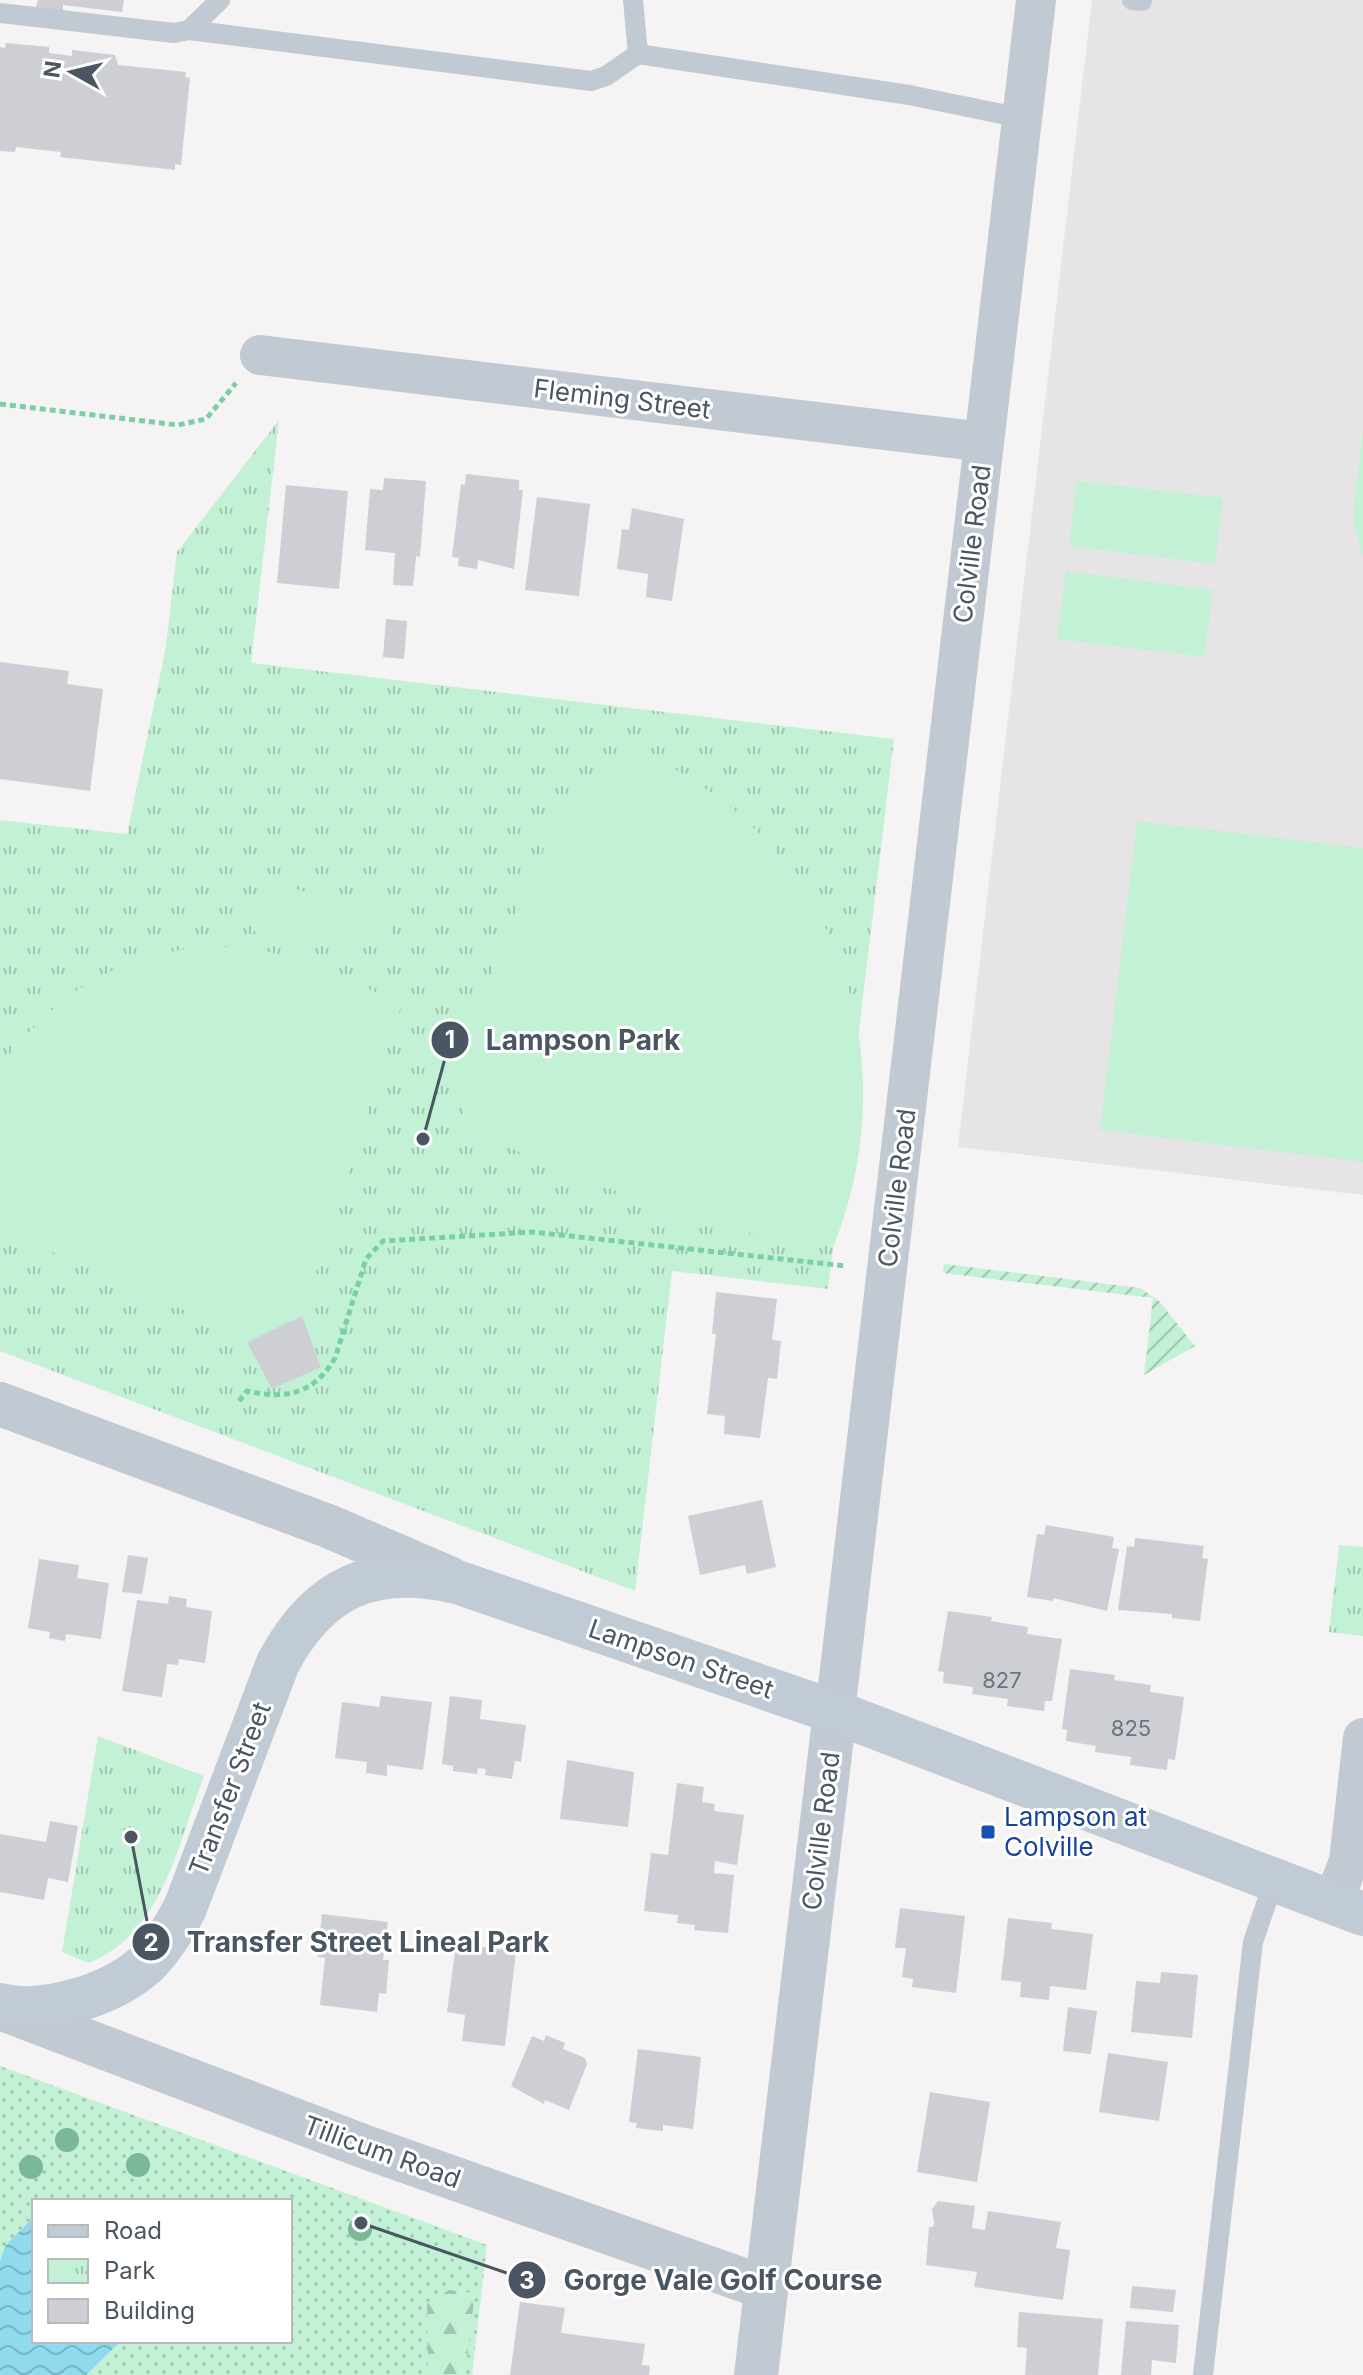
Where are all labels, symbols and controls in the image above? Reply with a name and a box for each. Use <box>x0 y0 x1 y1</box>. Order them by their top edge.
north arrow <box>32 32 112 112</box>
text: N <box>38 59 66 79</box>
street label: Fleming Street <box>532 372 712 425</box>
street label: Colville Road <box>946 463 997 625</box>
callout: Lampson Park <box>430 1014 696 1066</box>
text: Lampson Park <box>486 1023 681 1057</box>
text: 1 <box>445 1025 455 1054</box>
street label: Colville Road <box>871 1107 922 1269</box>
street label: Lampson Street <box>585 1612 778 1705</box>
house number: 827 <box>982 1667 1022 1693</box>
street label: Transfer Street <box>182 1698 277 1880</box>
house number: 825 <box>1111 1715 1151 1741</box>
street label: Colville Road <box>795 1750 846 1912</box>
place label: Lampson at Colville <box>1004 1801 1147 1862</box>
marker: Lampson at Colville <box>979 1823 997 1841</box>
callout: Transfer Street Lineal Park <box>131 1916 566 1968</box>
text: Transfer Street Lineal Park <box>187 1925 550 1959</box>
text: 2 <box>143 1928 159 1957</box>
street label: Tillicum Road <box>299 2109 465 2194</box>
legend <box>32 2199 292 2343</box>
text: Road <box>104 2216 162 2245</box>
callout: Gorge Vale Golf Course <box>507 2254 898 2306</box>
text: Park <box>104 2256 155 2285</box>
text: Gorge Vale Golf Course <box>564 2263 882 2297</box>
text: 3 <box>519 2266 535 2295</box>
text: Building <box>104 2296 195 2325</box>

